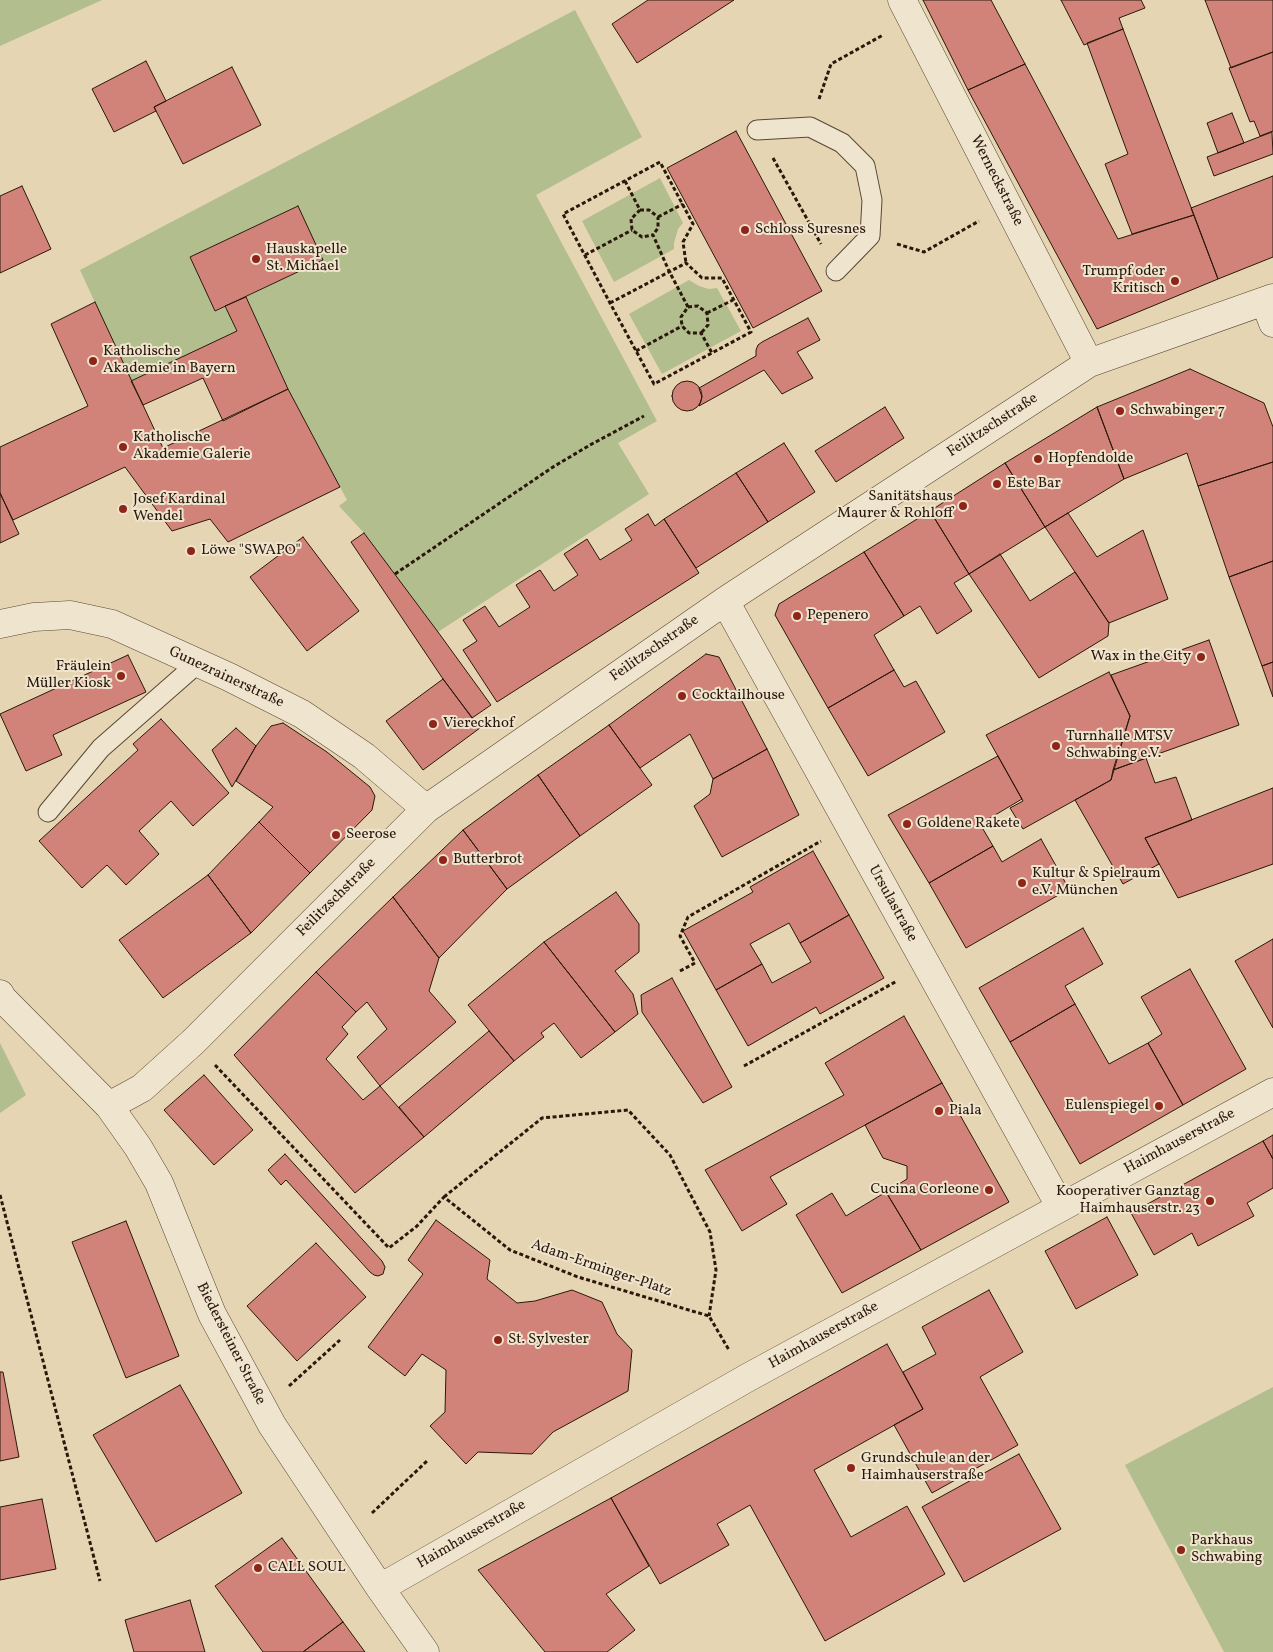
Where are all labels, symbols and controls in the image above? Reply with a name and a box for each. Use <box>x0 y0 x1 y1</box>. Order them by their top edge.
street label: Werneckstraße <box>965 133 1027 229</box>
place label: Schloss Suresnes <box>755 221 866 239</box>
marker: Schloss Suresnes <box>739 224 751 236</box>
place label: Hauskapelle St. Michael <box>266 241 347 276</box>
marker: Hauskapelle St. Michael <box>250 253 262 265</box>
place label: Trumpf oder Kritisch <box>1082 263 1165 298</box>
marker: Trumpf oder Kritisch <box>1169 275 1181 287</box>
place label: Katholische Akademie in Bayern <box>103 343 236 378</box>
marker: Katholische Akademie in Bayern <box>87 355 99 367</box>
street label: Feilitzschstraße <box>944 390 1042 462</box>
place label: Schwabinger 7 <box>1130 402 1225 420</box>
marker: Schwabinger 7 <box>1114 405 1126 417</box>
place label: Katholische Akademie Galerie <box>133 429 251 464</box>
marker: Katholische Akademie Galerie <box>117 441 129 453</box>
place label: Hopfendolde <box>1048 450 1133 468</box>
marker: Hopfendolde <box>1032 453 1044 465</box>
place label: Este Bar <box>1007 475 1061 493</box>
marker: Este Bar <box>991 478 1003 490</box>
place label: Sanitätshaus Maurer & Rohloff <box>837 488 953 523</box>
place label: Josef Kardinal Wendel <box>133 491 225 526</box>
marker: Sanitätshaus Maurer & Rohloff <box>957 500 969 512</box>
marker: Josef Kardinal Wendel <box>117 503 129 515</box>
place label: Löwe "SWAPO" <box>201 542 301 560</box>
marker: Löwe "SWAPO" <box>185 545 197 557</box>
place label: Pepenero <box>807 607 869 625</box>
marker: Pepenero <box>791 610 803 622</box>
street label: Feilitzschstraße <box>607 612 703 686</box>
street label: Gunezrainerstraße <box>165 643 287 713</box>
place label: Wax in the City <box>1090 648 1191 666</box>
marker: Wax in the City <box>1195 651 1207 663</box>
place label: Fräulein Müller Kiosk <box>26 658 111 693</box>
marker: Fräulein Müller Kiosk <box>115 670 127 682</box>
place label: Cocktailhouse <box>692 687 785 705</box>
marker: Cocktailhouse <box>676 690 688 702</box>
place label: Viereckhof <box>443 715 514 733</box>
marker: Viereckhof <box>427 718 439 730</box>
place label: Turnhalle MTSV Schwabing e.V. <box>1066 728 1173 763</box>
marker: Turnhalle MTSV Schwabing e.V. <box>1050 740 1062 752</box>
place label: Goldene Rakete <box>917 815 1020 833</box>
marker: Goldene Rakete <box>901 818 913 830</box>
place label: Seerose <box>346 826 396 844</box>
marker: Seerose <box>330 829 342 841</box>
place label: Butterbrot <box>453 851 522 869</box>
marker: Butterbrot <box>437 854 449 866</box>
street label: Feilitzschstraße <box>294 855 380 941</box>
street label: Ursulastraße <box>864 863 920 945</box>
place label: Kultur & Spielraum e.V. München <box>1032 865 1161 900</box>
marker: Kultur & Spielraum e.V. München <box>1016 877 1028 889</box>
place label: Eulenspiegel <box>1065 1097 1149 1115</box>
marker: Eulenspiegel <box>1153 1100 1165 1112</box>
place label: Piala <box>949 1102 982 1120</box>
marker: Piala <box>933 1105 945 1117</box>
street label: Haimhauserstraße <box>1122 1105 1238 1179</box>
place label: Cucina Corleone <box>870 1181 979 1199</box>
place label: Kooperativer Ganztag Haimhauserstr. 23 <box>1056 1183 1200 1218</box>
marker: Cucina Corleone <box>983 1184 995 1196</box>
marker: Kooperativer Ganztag Haimhauserstr. 23 <box>1204 1195 1216 1207</box>
street label: Adam-Erminger-Platz <box>528 1236 674 1302</box>
street label: Biedersteiner Straße <box>191 1280 269 1408</box>
street label: Haimhauserstraße <box>766 1298 882 1374</box>
place label: St. Sylvester <box>508 1331 589 1349</box>
marker: St. Sylvester <box>492 1334 504 1346</box>
place label: Grundschule an der Haimhauserstraße <box>861 1450 990 1485</box>
marker: Grundschule an der Haimhauserstraße <box>845 1462 857 1474</box>
street label: Haimhauserstraße <box>414 1497 530 1573</box>
place label: Parkhaus Schwabing <box>1191 1532 1262 1567</box>
marker: Parkhaus Schwabing <box>1175 1544 1187 1556</box>
place label: CALL SOUL <box>268 1559 346 1577</box>
marker: CALL SOUL <box>252 1562 264 1574</box>

